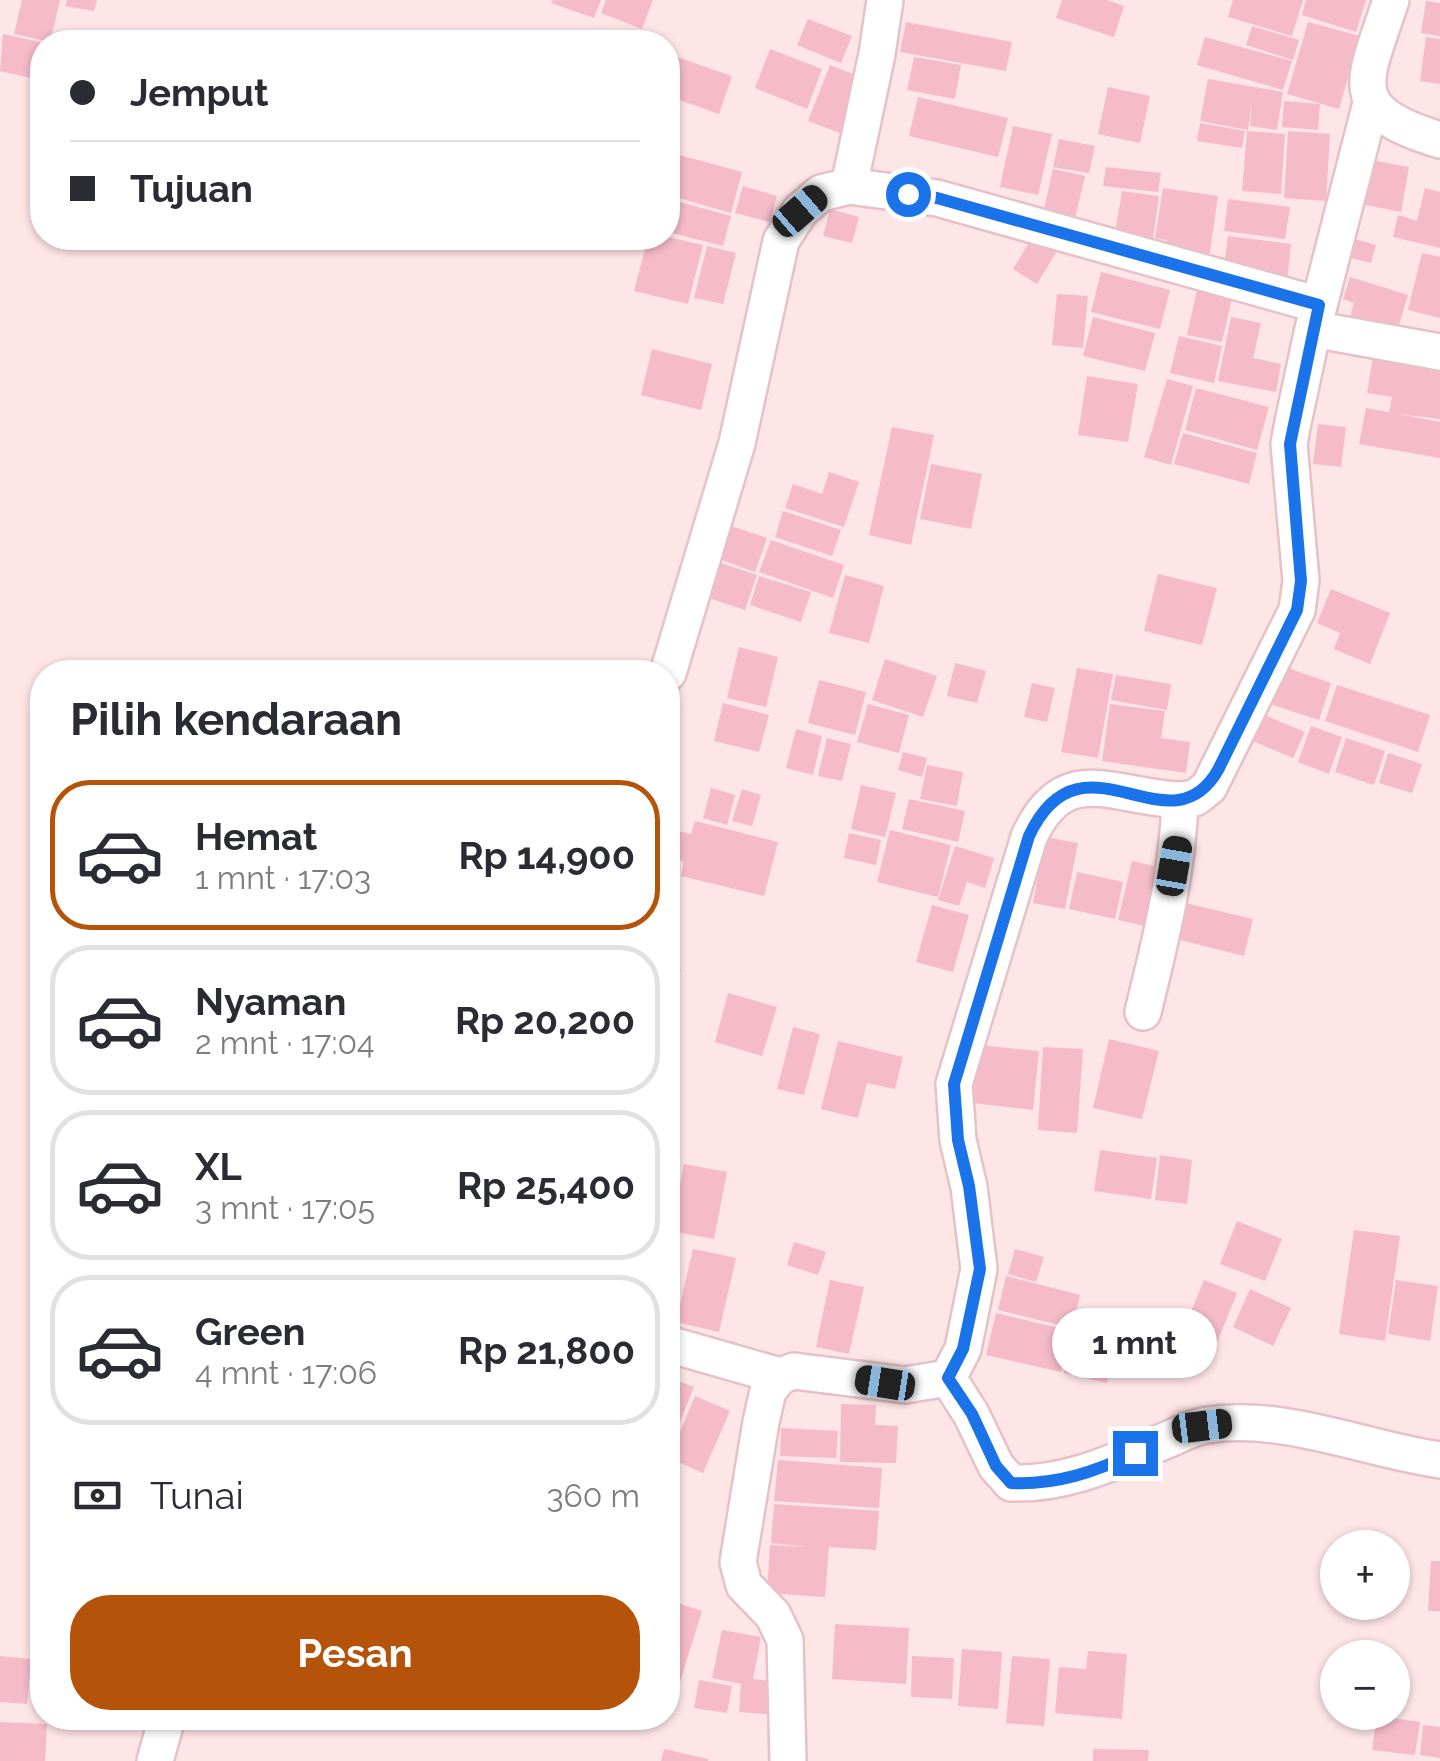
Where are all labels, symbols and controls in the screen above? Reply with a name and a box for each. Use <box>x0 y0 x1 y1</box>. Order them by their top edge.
text: Jemput <box>130 70 269 115</box>
text: Tujuan <box>130 166 253 211</box>
route start <box>886 172 931 217</box>
car <box>768 180 832 242</box>
text: Pilih kendaraan <box>70 693 402 746</box>
icon: car <box>75 810 165 900</box>
text: Hemat <box>195 814 317 859</box>
text: Rp 14,900 <box>458 833 635 878</box>
car <box>1154 834 1194 898</box>
text: 1 mnt · 17:03 <box>195 859 371 896</box>
icon: car <box>75 975 165 1065</box>
text: Nyaman <box>195 979 346 1024</box>
text: Rp 20,200 <box>455 998 635 1043</box>
text: 2 mnt · 17:04 <box>195 1024 375 1061</box>
icon: car <box>75 1140 165 1230</box>
text: XL <box>195 1144 242 1189</box>
text: Rp 25,400 <box>457 1163 635 1208</box>
text: 3 mnt · 17:05 <box>195 1189 375 1226</box>
icon: car <box>75 1305 165 1395</box>
callout: 1 mnt <box>1052 1308 1218 1378</box>
text: Green <box>195 1309 305 1354</box>
text: 1 mnt <box>1092 1324 1177 1361</box>
text: Rp 21,800 <box>458 1328 635 1373</box>
text: 4 mnt · 17:06 <box>195 1354 377 1391</box>
car <box>853 1363 917 1403</box>
car <box>1170 1407 1234 1445</box>
route end <box>1113 1431 1158 1476</box>
icon: cash <box>70 1468 125 1523</box>
text: Tunai <box>150 1473 244 1518</box>
text: 360 m <box>546 1477 640 1514</box>
map controls <box>1320 1530 1410 1730</box>
button: + <box>1320 1530 1410 1620</box>
button: Pesan <box>70 1595 640 1710</box>
button: − <box>1320 1640 1410 1730</box>

